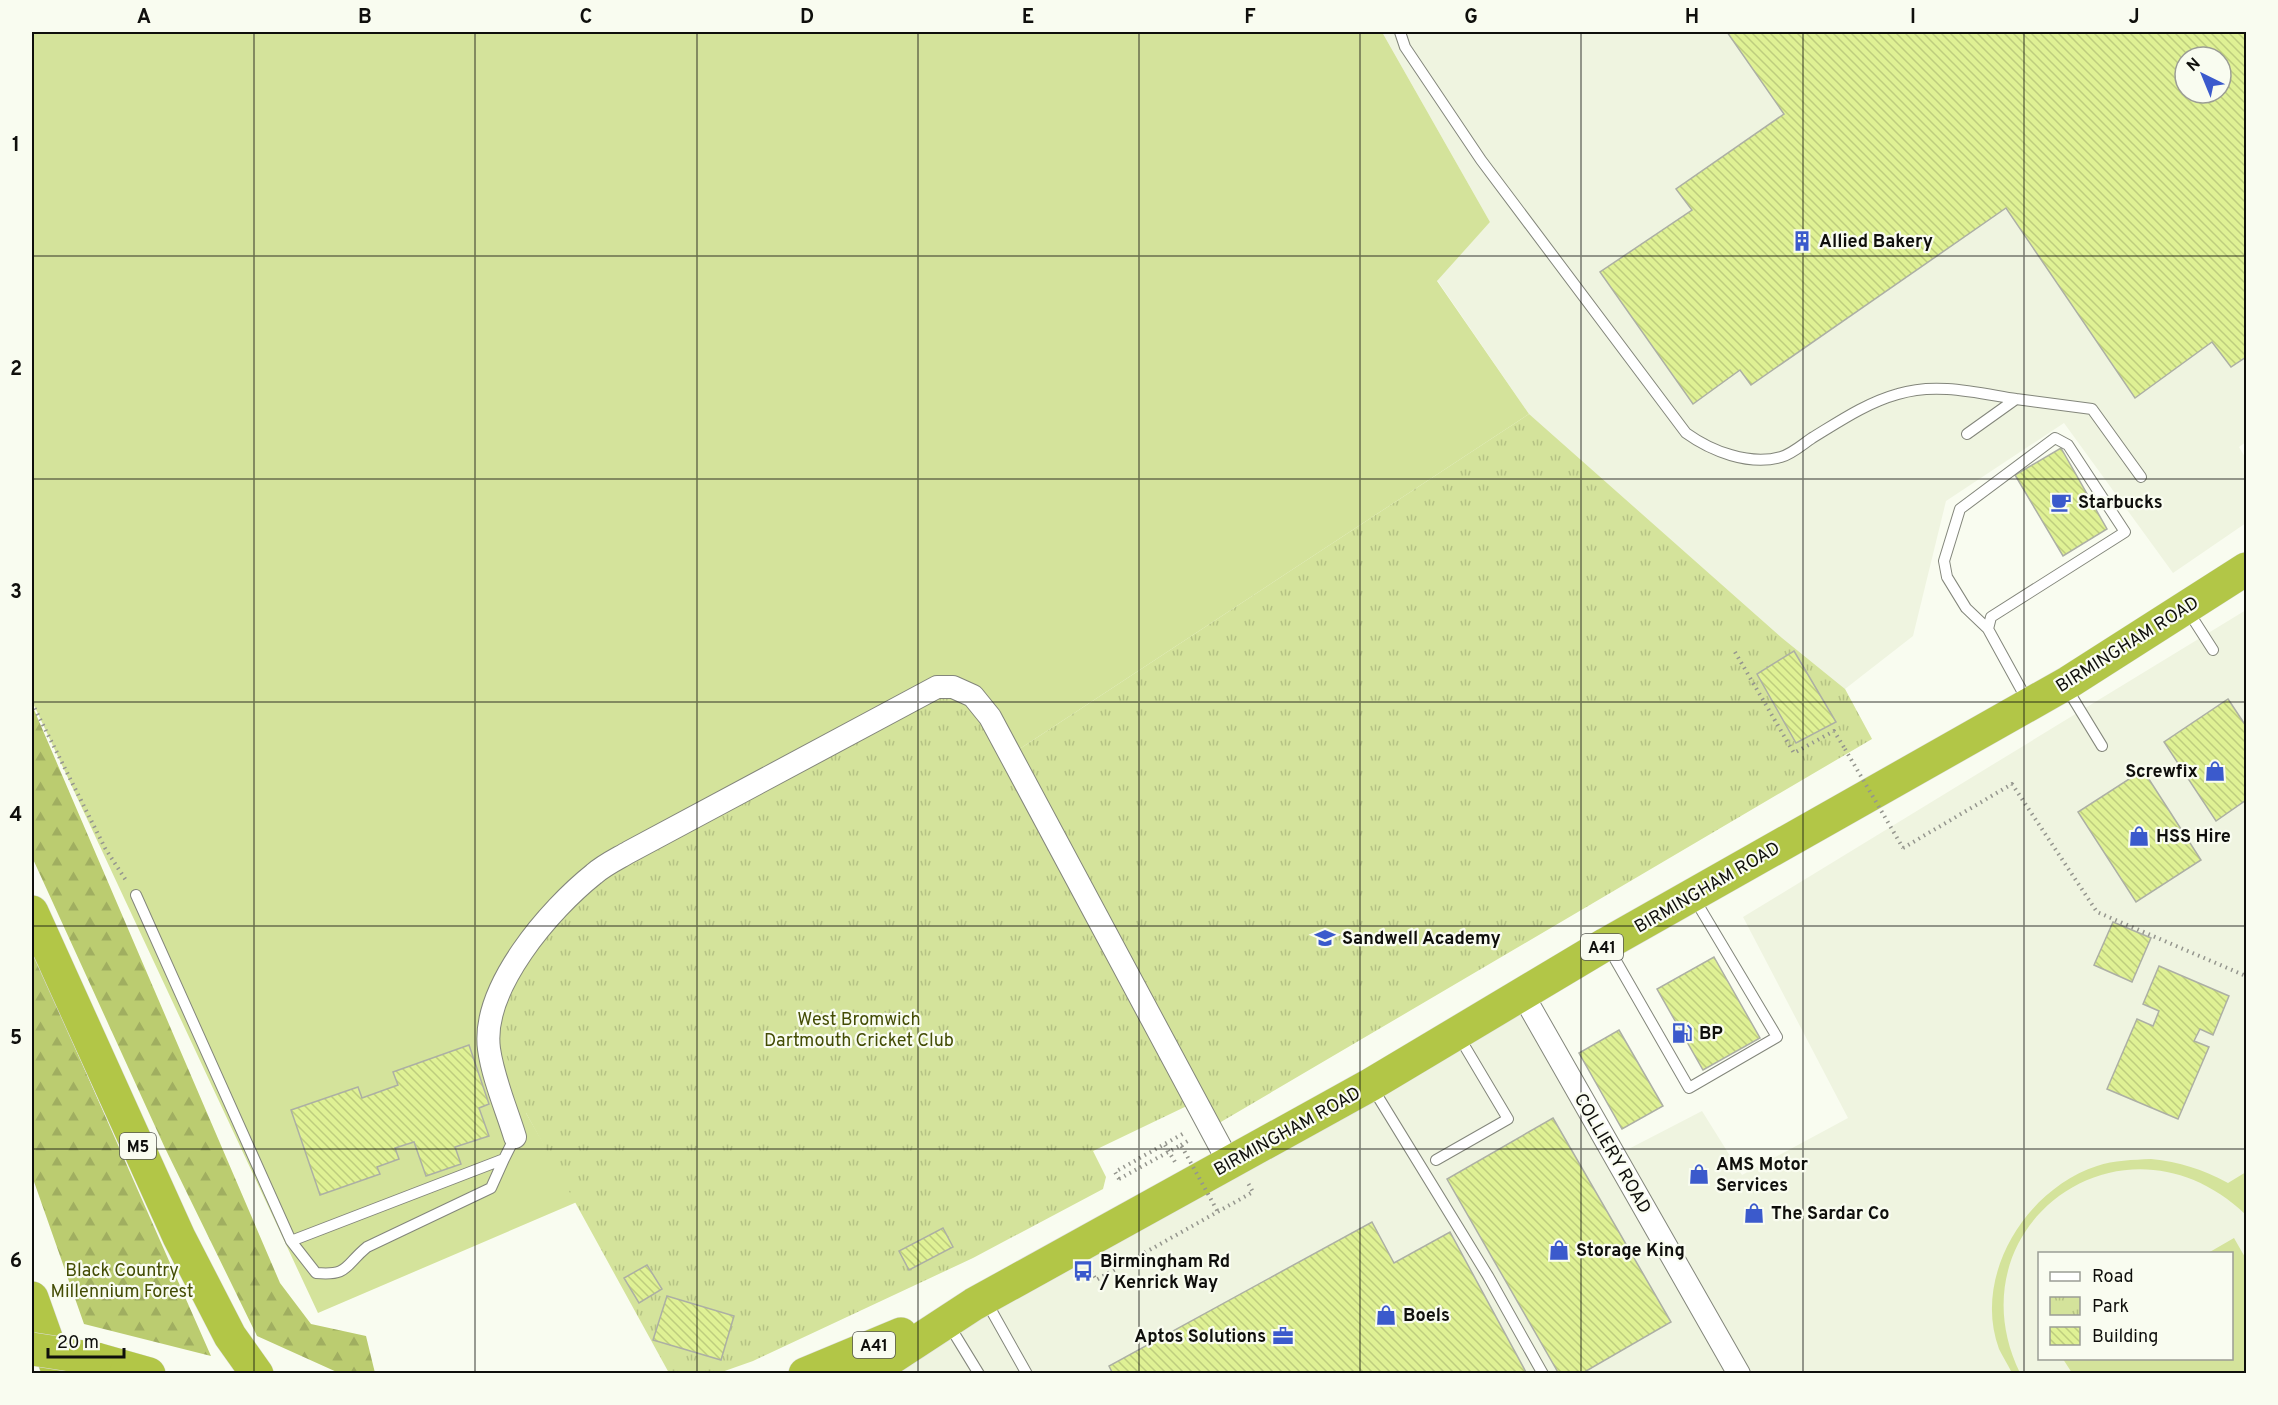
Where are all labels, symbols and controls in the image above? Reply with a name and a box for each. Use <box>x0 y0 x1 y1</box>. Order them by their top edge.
text: A <box>137 5 151 31</box>
text: B <box>358 5 372 31</box>
text: C <box>580 5 592 31</box>
text: D <box>800 5 814 31</box>
text: E <box>1022 5 1034 31</box>
text: F <box>1244 5 1256 31</box>
text: G <box>1464 5 1478 31</box>
text: H <box>1685 5 1699 31</box>
text: I <box>1910 5 1916 31</box>
text: J <box>2128 5 2140 31</box>
north arrow <box>2173 45 2233 105</box>
text: N <box>2183 54 2205 77</box>
text: 1 <box>12 133 20 159</box>
building icon: Allied Bakery <box>1790 229 1814 253</box>
place label: Allied Bakery <box>1819 231 1933 254</box>
text: 2 <box>10 357 22 383</box>
cafe icon: Starbucks <box>2049 490 2073 514</box>
place label: Starbucks <box>2078 492 2163 515</box>
text: 3 <box>10 580 22 606</box>
street label: BIRMINGHAM ROAD <box>2052 592 2204 699</box>
shop icon: Screwfix <box>2203 759 2227 783</box>
place label: Screwfix <box>2125 761 2198 784</box>
text: 4 <box>10 803 22 829</box>
shop icon: HSS Hire <box>2127 824 2151 848</box>
place label: HSS Hire <box>2156 826 2231 849</box>
street label: BIRMINGHAM ROAD <box>1631 837 1785 939</box>
school or university icon: Sandwell Academy <box>1313 926 1337 950</box>
place label: Sandwell Academy <box>1342 928 1501 951</box>
road number: A41 <box>1581 934 1623 960</box>
park label: West Bromwich Dartmouth Cricket Club <box>764 1009 954 1053</box>
fuel station icon: BP <box>1670 1021 1694 1045</box>
place label: BP <box>1699 1023 1723 1046</box>
text: 5 <box>10 1026 22 1052</box>
street label: BIRMINGHAM ROAD <box>1210 1082 1365 1182</box>
street label: COLLIERY ROAD <box>1568 1089 1656 1218</box>
road number: M5 <box>120 1133 156 1159</box>
place label: AMS Motor Services <box>1716 1154 1808 1198</box>
shop icon: AMS Motor Services <box>1687 1162 1711 1186</box>
shop icon: The Sardar Co <box>1742 1201 1766 1225</box>
place label: The Sardar Co <box>1771 1203 1889 1226</box>
shop icon: Storage King <box>1547 1238 1571 1262</box>
place label: Storage King <box>1576 1240 1685 1263</box>
text: 6 <box>10 1249 22 1275</box>
place label: Birmingham Rd / Kenrick Way <box>1099 1251 1230 1295</box>
legend <box>2038 1252 2233 1360</box>
bus stop icon: Birmingham Rd / Kenrick Way <box>1071 1259 1095 1283</box>
park label: Black Country Millennium Forest <box>51 1260 193 1304</box>
text: Road <box>2092 1266 2134 1289</box>
text: Park <box>2092 1296 2129 1319</box>
shop icon: Boels <box>1374 1303 1398 1327</box>
place label: Boels <box>1403 1305 1450 1328</box>
scale bar <box>48 1321 124 1359</box>
office icon: Aptos Solutions <box>1271 1324 1295 1348</box>
place label: Aptos Solutions <box>1134 1326 1266 1349</box>
text: Building <box>2092 1326 2158 1349</box>
text: 20 m <box>57 1332 99 1355</box>
road number: A41 <box>853 1332 895 1358</box>

